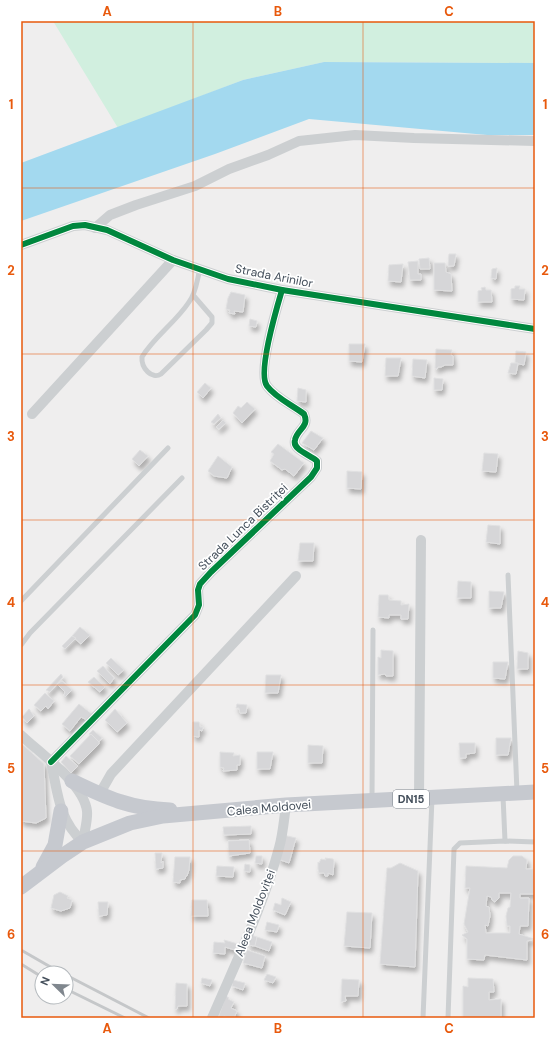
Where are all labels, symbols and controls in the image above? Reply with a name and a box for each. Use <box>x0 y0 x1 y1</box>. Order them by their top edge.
text: A <box>102 3 112 20</box>
text: B <box>274 3 282 20</box>
text: C <box>444 3 454 20</box>
text: 1 <box>9 96 13 113</box>
text: 1 <box>543 96 547 113</box>
street label: Strada Arinilor <box>234 261 315 292</box>
text: 2 <box>7 262 15 279</box>
text: 2 <box>541 262 549 279</box>
text: 3 <box>7 428 15 445</box>
text: 3 <box>541 428 549 445</box>
street label: Strada Lunca Bistriței <box>195 480 291 574</box>
text: 4 <box>7 594 15 611</box>
text: 4 <box>541 594 549 611</box>
text: 5 <box>7 760 15 777</box>
text: 5 <box>541 760 549 777</box>
road number: DN15 <box>393 790 429 808</box>
street label: Calea Moldovei <box>226 796 312 820</box>
street label: Aleea Moldoviței <box>231 867 279 959</box>
text: 6 <box>7 926 15 943</box>
text: 6 <box>541 926 549 943</box>
north arrow <box>34 965 74 1005</box>
text: N <box>37 975 53 988</box>
text: A <box>102 1020 112 1037</box>
text: B <box>274 1020 282 1037</box>
text: C <box>444 1020 454 1037</box>

